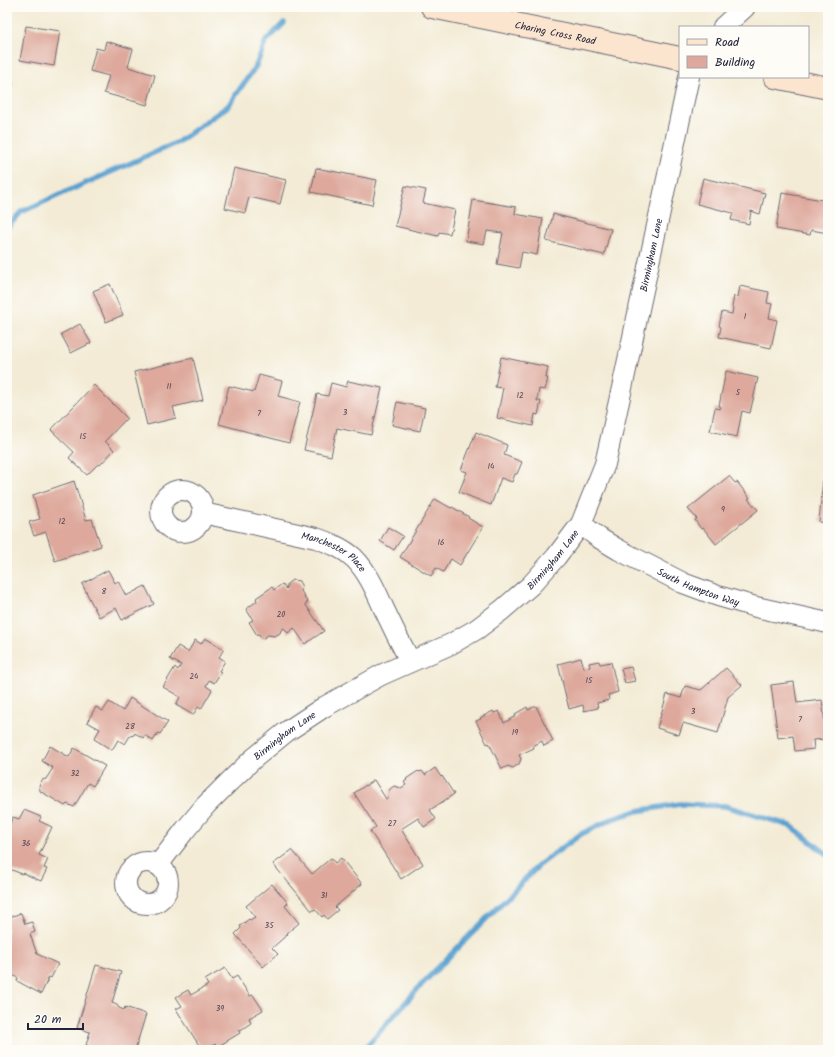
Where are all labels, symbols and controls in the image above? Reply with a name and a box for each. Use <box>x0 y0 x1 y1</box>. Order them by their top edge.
street label: Charing Cross Road <box>513 17 598 50</box>
legend <box>679 26 809 78</box>
text: Road <box>715 33 740 52</box>
text: Building <box>715 53 755 72</box>
street label: Birmingham Lane <box>636 216 667 293</box>
house number: 1 <box>744 310 747 323</box>
house number: 11 <box>166 380 172 393</box>
house number: 5 <box>736 386 741 399</box>
house number: 12 <box>516 389 524 402</box>
house number: 3 <box>343 406 348 419</box>
house number: 7 <box>257 407 261 420</box>
house number: 15 <box>80 430 87 443</box>
house number: 14 <box>488 460 495 473</box>
house number: 9 <box>721 503 725 516</box>
house number: 12 <box>58 515 66 528</box>
street label: Birmingham Lane <box>524 526 584 594</box>
street label: Manchester Place <box>300 528 370 576</box>
house number: 16 <box>438 536 444 549</box>
street label: South Hampton Way <box>654 564 741 611</box>
house number: 8 <box>102 585 107 598</box>
house number: 20 <box>277 608 285 621</box>
house number: 24 <box>189 670 199 683</box>
house number: 15 <box>586 674 593 687</box>
house number: 3 <box>691 705 696 718</box>
street label: Birmingham Lane <box>250 707 320 765</box>
house number: 7 <box>798 713 802 726</box>
house number: 28 <box>125 720 135 733</box>
house number: 19 <box>512 726 518 739</box>
house number: 32 <box>70 767 80 780</box>
house number: 27 <box>388 817 396 830</box>
house number: 36 <box>21 837 31 850</box>
house number: 31 <box>320 889 328 902</box>
house number: 35 <box>265 919 274 932</box>
house number: 39 <box>216 1002 224 1015</box>
scale bar <box>28 1005 83 1031</box>
text: 20 m <box>34 1010 62 1029</box>

